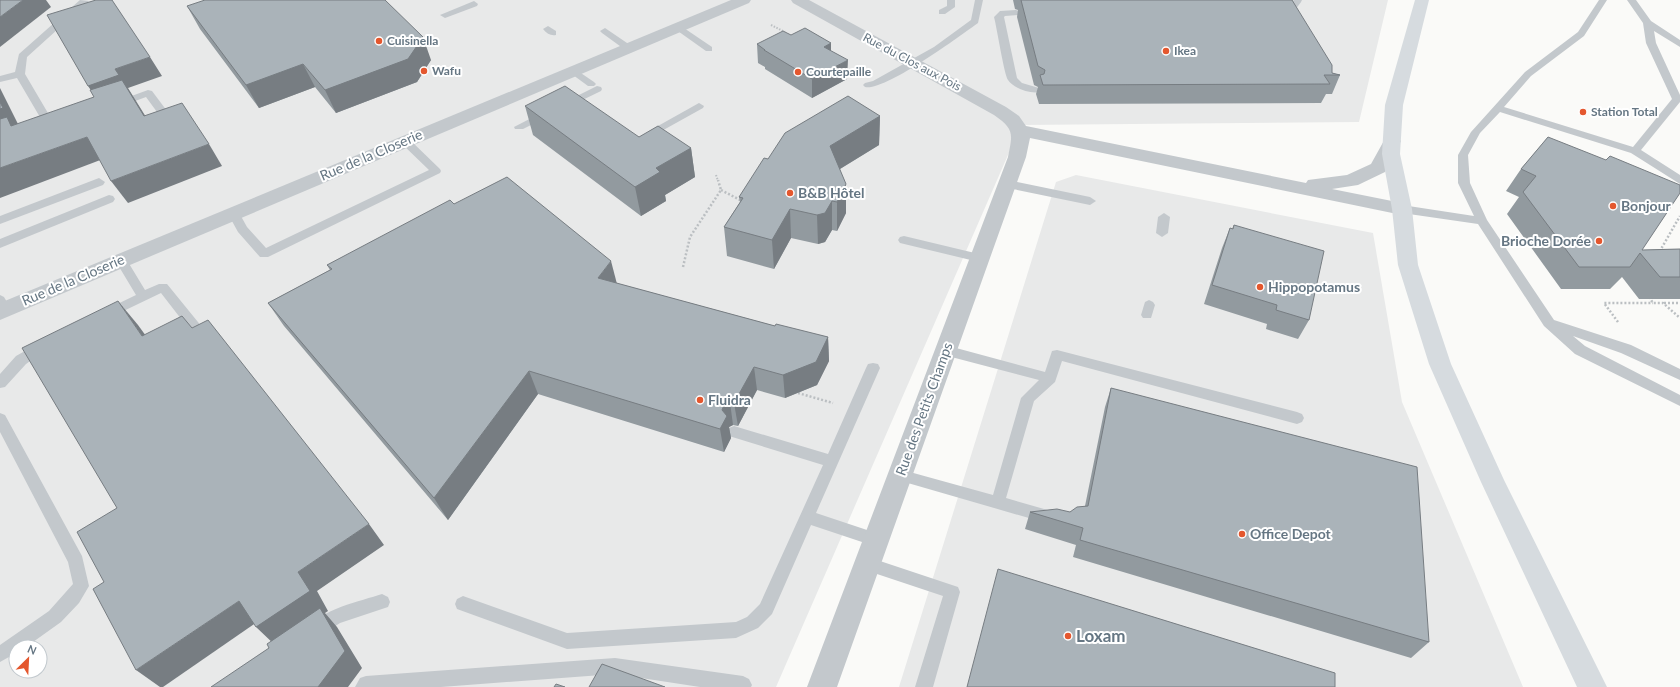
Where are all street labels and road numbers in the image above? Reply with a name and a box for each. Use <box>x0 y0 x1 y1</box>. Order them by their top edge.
street label: Rue du Clos aux Pois <box>860 29 964 94</box>
street label: Rue de la Closerie <box>317 125 425 184</box>
street label: Rue de la Closerie <box>19 250 127 309</box>
street label: Rue des Petits Champs <box>892 340 956 478</box>

